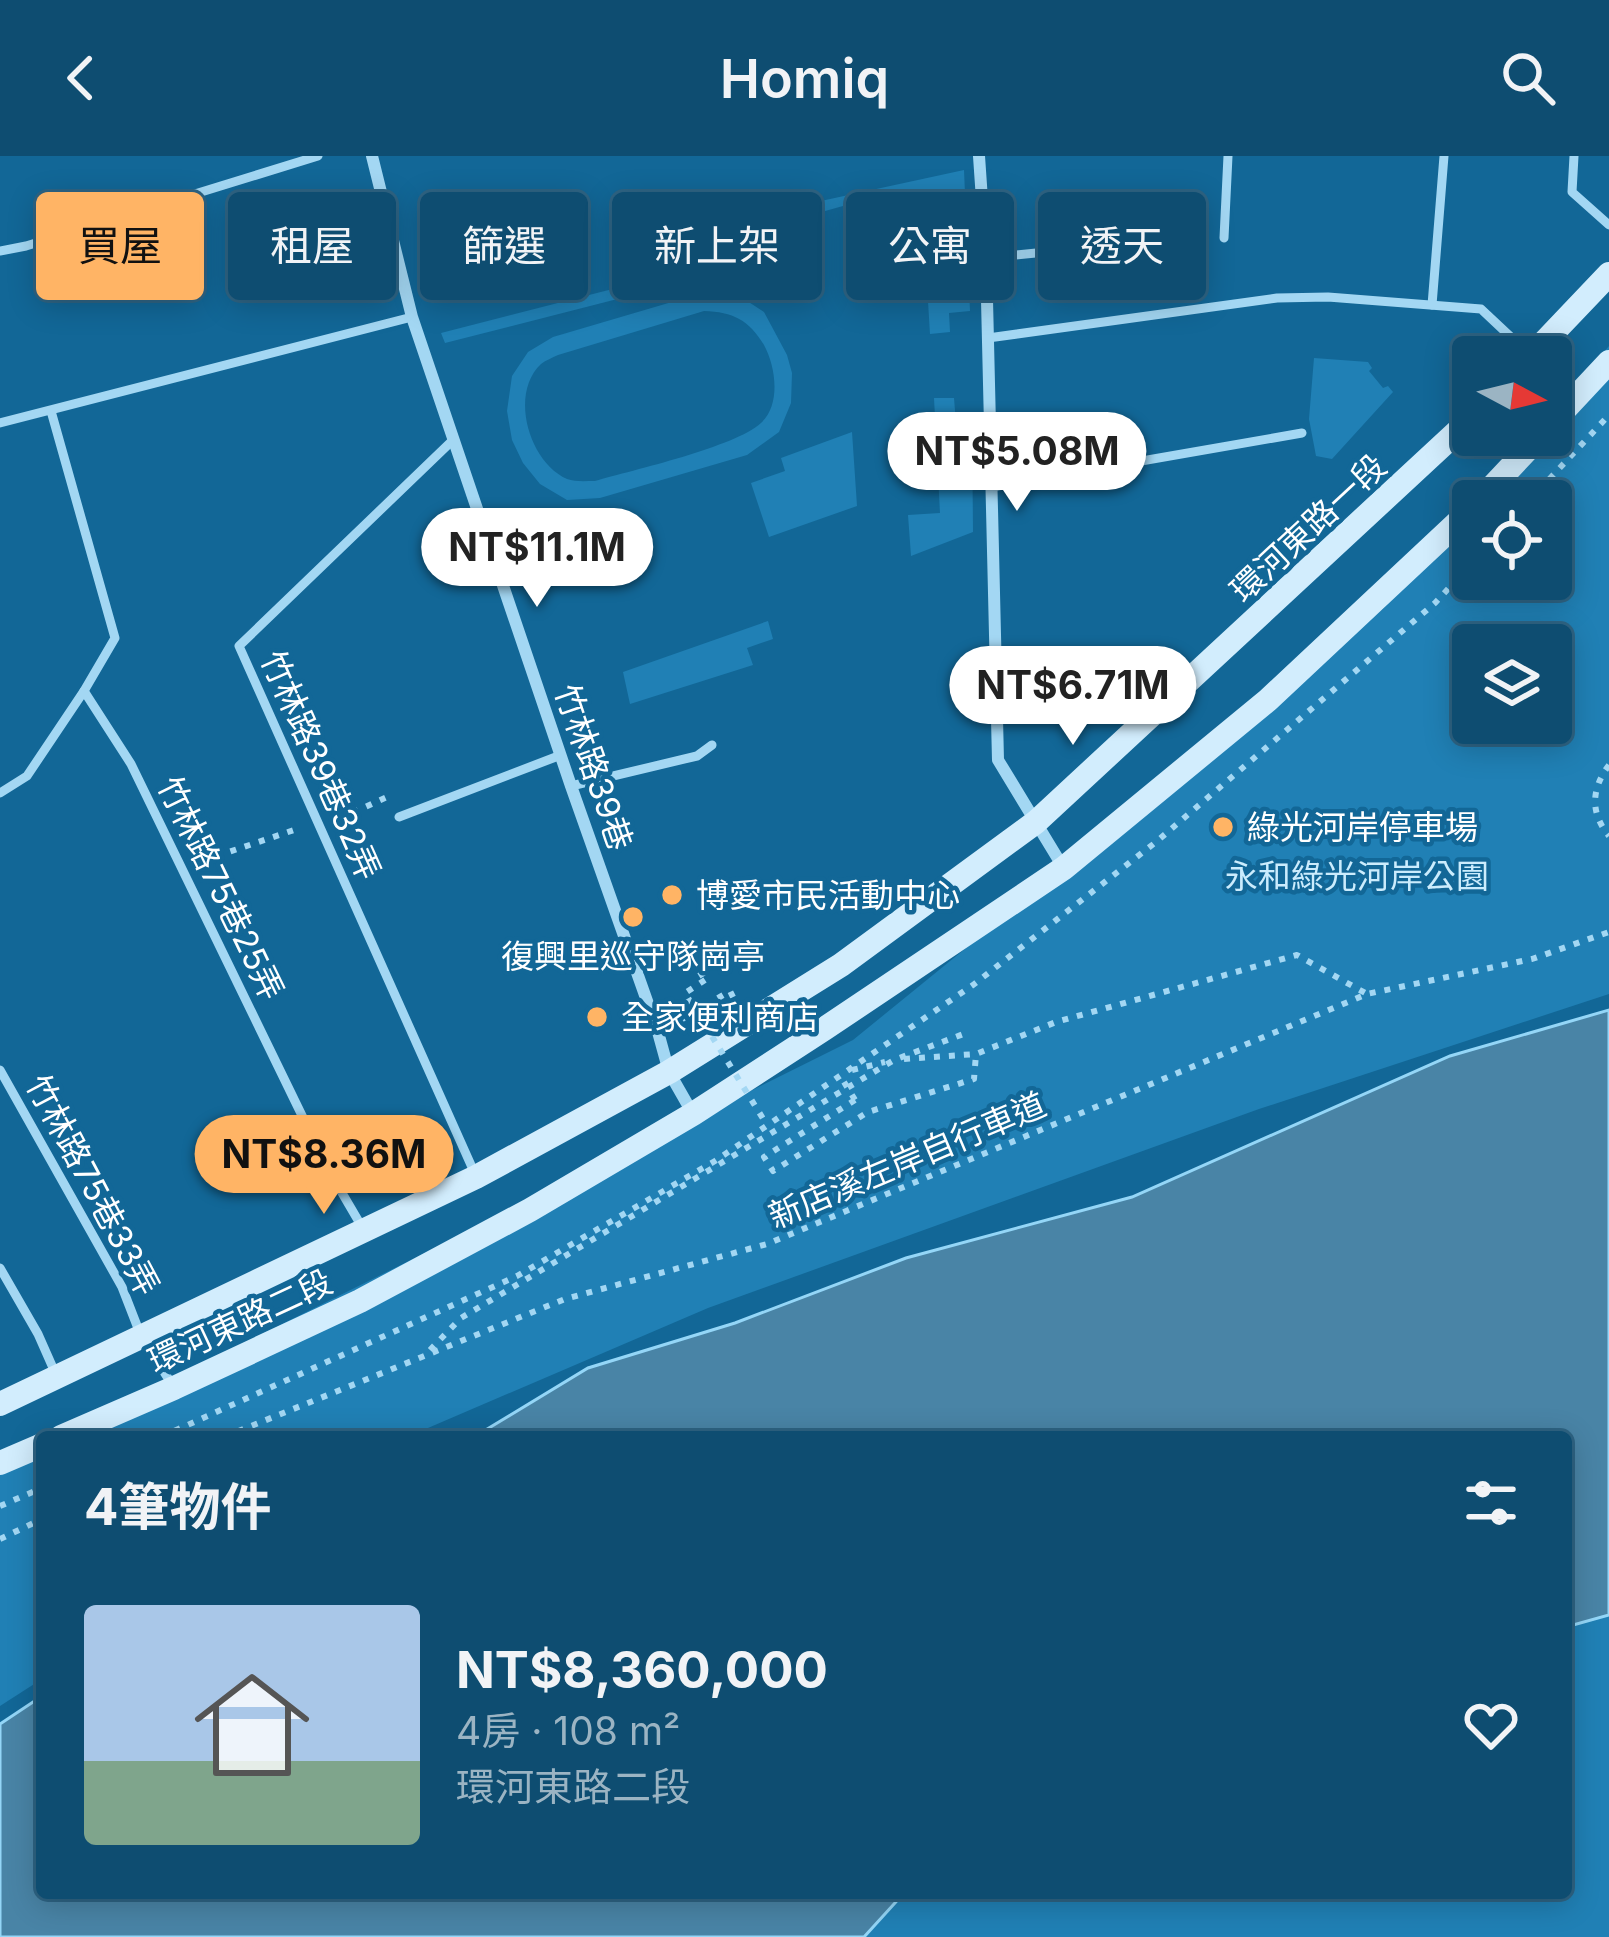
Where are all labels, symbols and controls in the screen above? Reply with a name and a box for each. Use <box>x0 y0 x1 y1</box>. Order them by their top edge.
icon: back <box>48 45 114 111</box>
icon: search <box>1495 45 1561 111</box>
text: Homiq <box>720 46 889 111</box>
chip: 買屋 <box>36 192 204 300</box>
chip: 租屋 <box>228 192 396 300</box>
chip: 篩選 <box>420 192 588 300</box>
chip: 新上架 <box>612 192 822 300</box>
chip: 公寓 <box>846 192 1014 300</box>
chip: 透天 <box>1038 192 1206 300</box>
north arrow <box>1452 336 1572 456</box>
map controls <box>1452 336 1572 744</box>
pin: NT$5.08M <box>893 412 1141 514</box>
text: NT$5.08M <box>914 427 1120 474</box>
street label: 環河東路一段 <box>1222 446 1394 610</box>
button: locate <box>1452 480 1572 600</box>
pin: NT$11.1M <box>413 508 661 610</box>
text: NT$11.1M <box>448 523 626 570</box>
button: layers <box>1452 624 1572 744</box>
street label: 竹林路39巷32弄 <box>253 644 389 886</box>
pin: NT$6.71M <box>949 646 1197 748</box>
text: NT$6.71M <box>976 661 1170 708</box>
street label: 竹林路39巷 <box>547 679 641 855</box>
street label: 竹林路75巷25弄 <box>150 770 292 1006</box>
place label: 綠光河岸停車場 <box>1247 807 1478 847</box>
marker: 綠光河岸停車場 <box>1210 814 1236 840</box>
park label: 永和綠光河岸公園 <box>1225 856 1489 896</box>
place label: 博愛市民活動中心 <box>696 875 960 915</box>
marker: 博愛市民活動中心 <box>659 882 685 908</box>
marker: 復興里巡守隊崗亭 <box>620 904 646 930</box>
place label: 復興里巡守隊崗亭 <box>501 936 765 976</box>
place label: 全家便利商店 <box>621 997 819 1037</box>
marker: 全家便利商店 <box>584 1004 610 1030</box>
street label: 竹林路75巷33弄 <box>18 1068 168 1302</box>
street label: 新店溪左岸自行車道 <box>762 1084 1052 1236</box>
pin: NT$8.36M <box>200 1115 448 1217</box>
text: NT$8.36M <box>222 1130 426 1177</box>
street label: 環河東路二段 <box>142 1261 338 1381</box>
icon: filters <box>1458 1470 1524 1536</box>
text: 4筆物件 <box>84 1476 272 1537</box>
text: NT$8,360,000 <box>456 1639 828 1700</box>
icon: home <box>180 1653 324 1797</box>
icon: heart <box>1458 1692 1524 1758</box>
text: 4房 · 108 m² <box>456 1707 680 1754</box>
text: 環河東路二段 <box>456 1763 690 1810</box>

